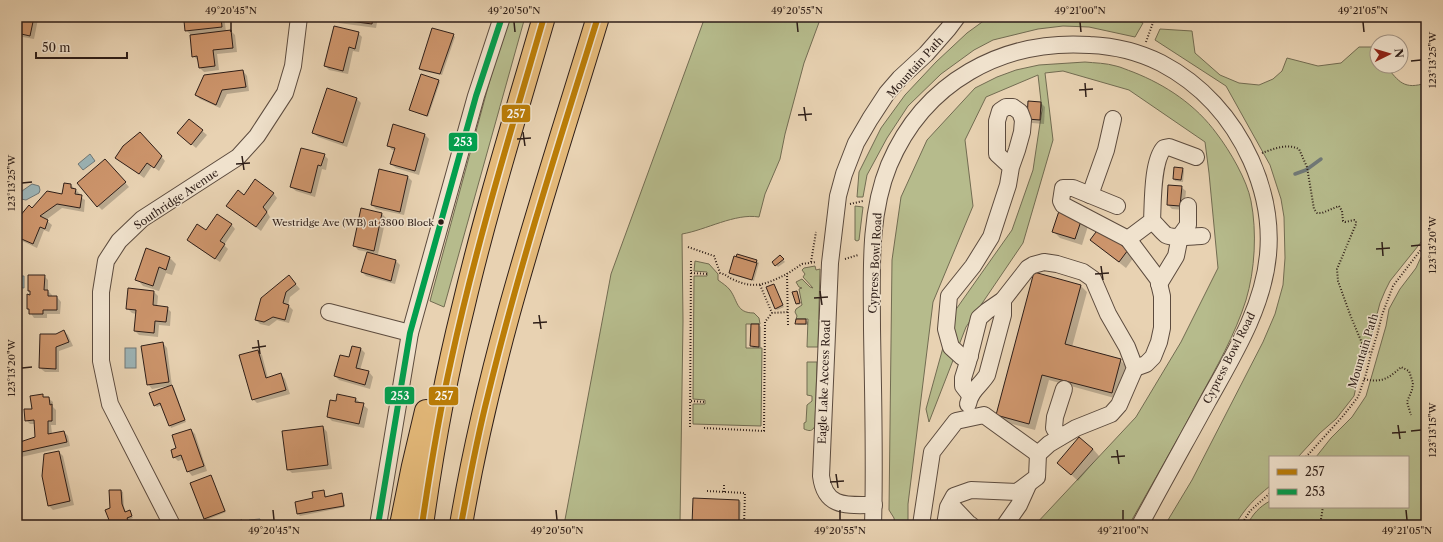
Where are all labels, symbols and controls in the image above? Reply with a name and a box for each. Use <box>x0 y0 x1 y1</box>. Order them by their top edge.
text: 49°20'45"N <box>205 4 257 17</box>
text: 49°20'50"N <box>488 4 540 17</box>
text: 49°20'55"N <box>771 4 823 17</box>
text: 49°21'00"N <box>1054 4 1106 17</box>
text: 49°21'05"N <box>1338 4 1388 17</box>
text: 123°13'25"W <box>1426 31 1439 88</box>
street label: Mountain Path <box>884 33 946 101</box>
scale bar <box>36 34 127 60</box>
north arrow <box>1369 34 1409 74</box>
text: 50 m <box>42 40 71 55</box>
text: N <box>1392 48 1406 59</box>
line badge: 257 <box>501 104 531 123</box>
text: 257 <box>507 107 525 121</box>
line badge: 253 <box>448 132 478 152</box>
text: 253 <box>454 135 472 149</box>
text: 123°13'25"W <box>5 154 18 211</box>
street label: Southridge Avenue <box>131 165 221 233</box>
street label: Cypress Bowl Road <box>865 212 885 314</box>
text: 123°13'20"W <box>1426 215 1439 274</box>
place label: Westridge Ave (WB) at 3800 Block <box>271 216 435 229</box>
marker: Westridge Ave (WB) at 3800 Block <box>436 217 446 227</box>
street label: Cypress Bowl Road <box>1200 310 1258 406</box>
street label: Mountain Path <box>1345 312 1381 390</box>
street label: Eagle Lake Access Road <box>815 319 833 444</box>
text: 123°13'20"W <box>5 338 18 397</box>
line badge: 253 <box>384 386 415 405</box>
line badge: 257 <box>428 386 459 406</box>
text: 253 <box>391 389 409 403</box>
text: 257 <box>435 389 453 403</box>
text: 123°13'15"W <box>1426 401 1439 457</box>
legend <box>1269 456 1409 508</box>
text: 257 <box>1305 464 1324 479</box>
text: 253 <box>1305 484 1325 499</box>
text: 49°20'45"N <box>248 524 300 537</box>
text: 49°20'50"N <box>531 524 583 537</box>
text: 49°20'55"N <box>814 524 866 537</box>
text: 49°21'00"N <box>1097 524 1149 537</box>
text: 49°21'05"N <box>1382 524 1432 537</box>

